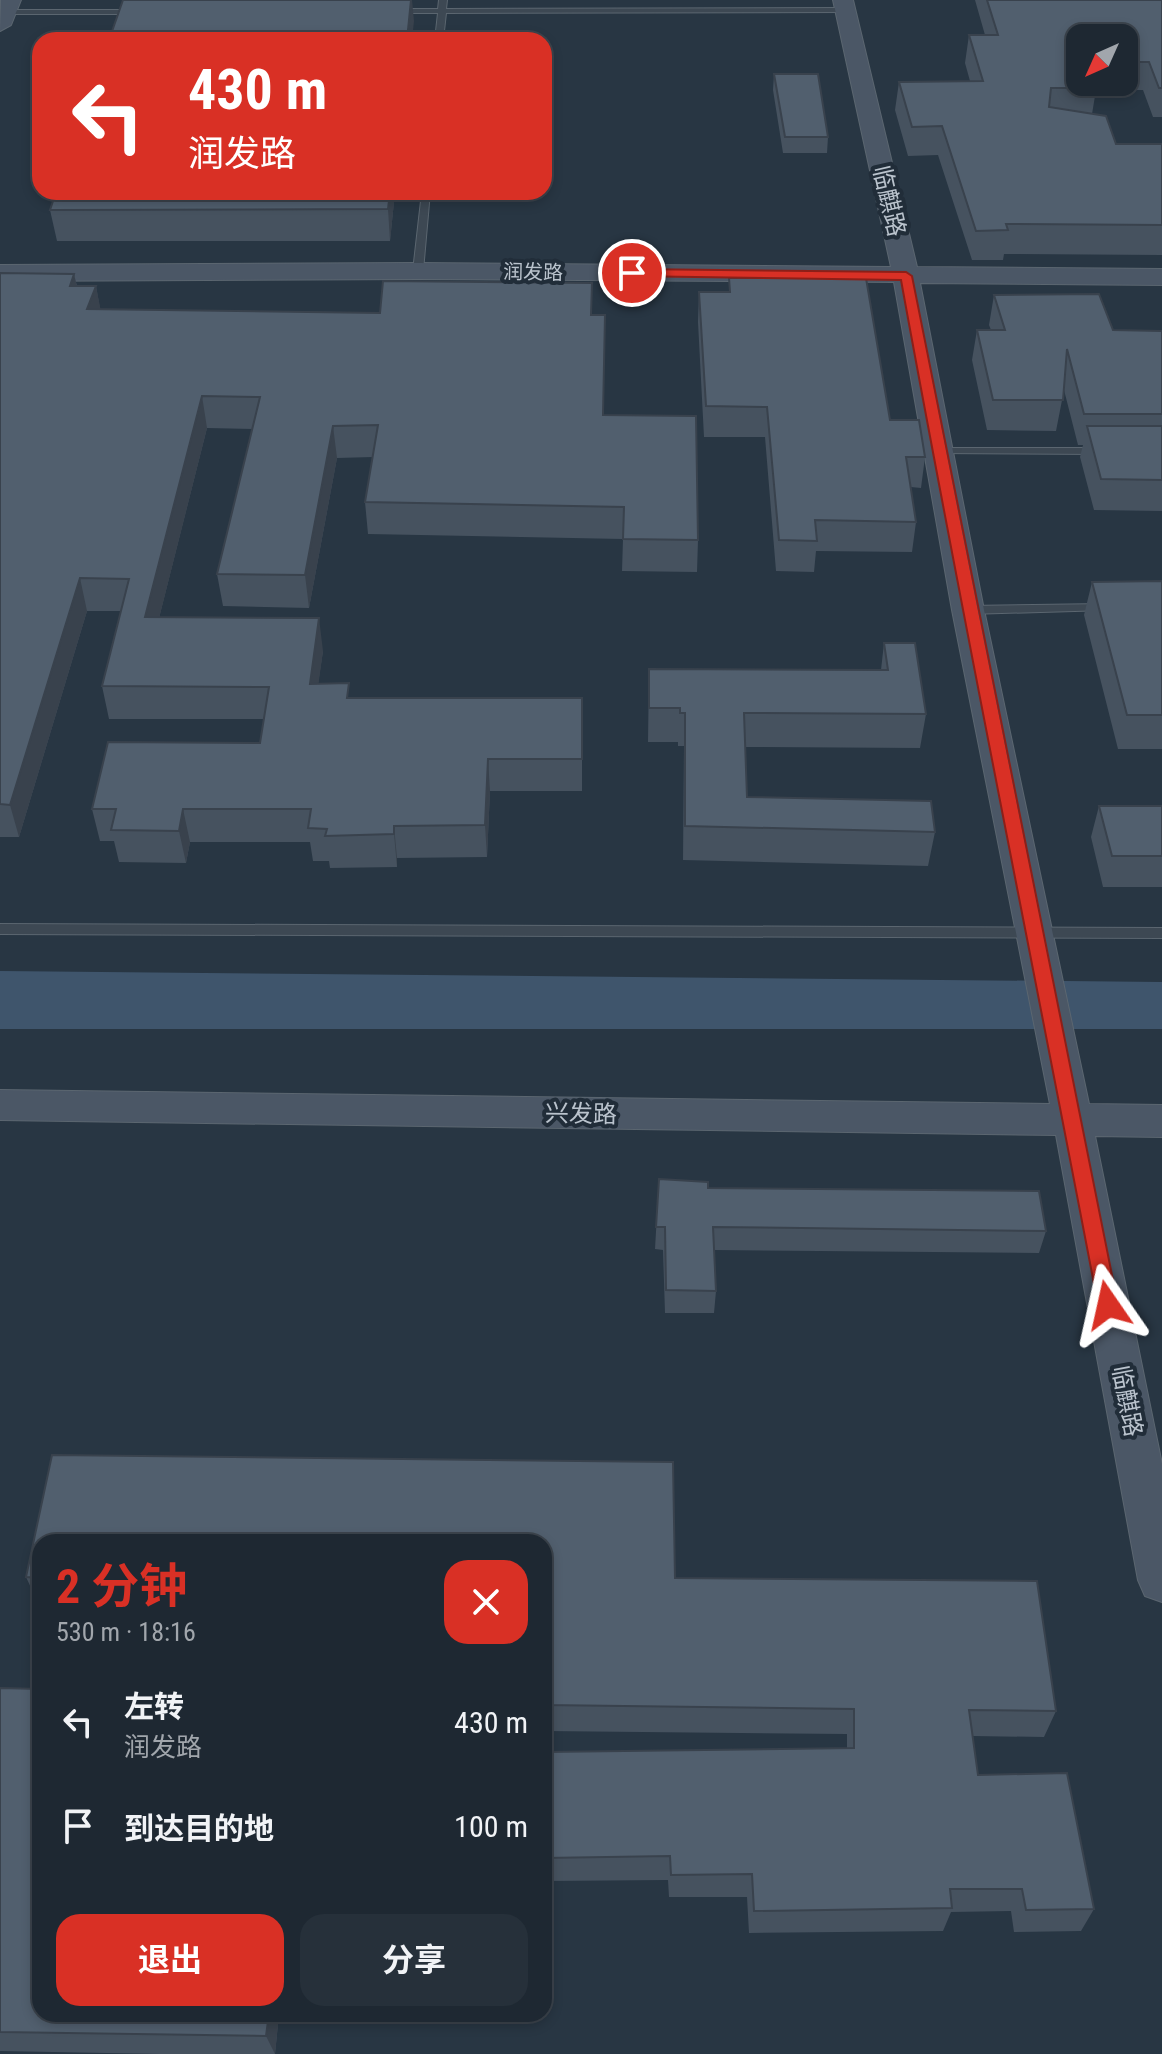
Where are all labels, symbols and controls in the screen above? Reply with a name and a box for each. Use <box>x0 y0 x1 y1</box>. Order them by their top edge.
north arrow <box>1066 24 1138 96</box>
map controls <box>1066 24 1138 96</box>
text: 430 m <box>188 57 327 123</box>
icon: left <box>56 64 160 168</box>
text: 润发路 <box>188 133 296 175</box>
street label: 临麒路 <box>867 163 911 239</box>
pin <box>598 239 666 307</box>
icon: arrive <box>610 251 654 295</box>
street label: 润发路 <box>503 259 563 285</box>
street label: 兴发路 <box>545 1099 617 1129</box>
position arrow <box>1066 1263 1150 1347</box>
street label: 临麒路 <box>1106 1363 1148 1439</box>
text: 2 分钟 <box>56 1558 187 1615</box>
button: close <box>444 1560 528 1644</box>
text: 530 m · 18:16 <box>56 1617 196 1647</box>
text: 左转 <box>124 1689 184 1724</box>
icon: left <box>56 1700 100 1744</box>
text: 430 m <box>454 1705 528 1740</box>
text: 润发路 <box>124 1732 202 1762</box>
icon: arrive <box>56 1804 100 1848</box>
text: 100 m <box>454 1809 528 1844</box>
text: 到达目的地 <box>124 1811 274 1846</box>
button: 退出 <box>56 1914 284 2006</box>
button: 分享 <box>300 1914 528 2006</box>

